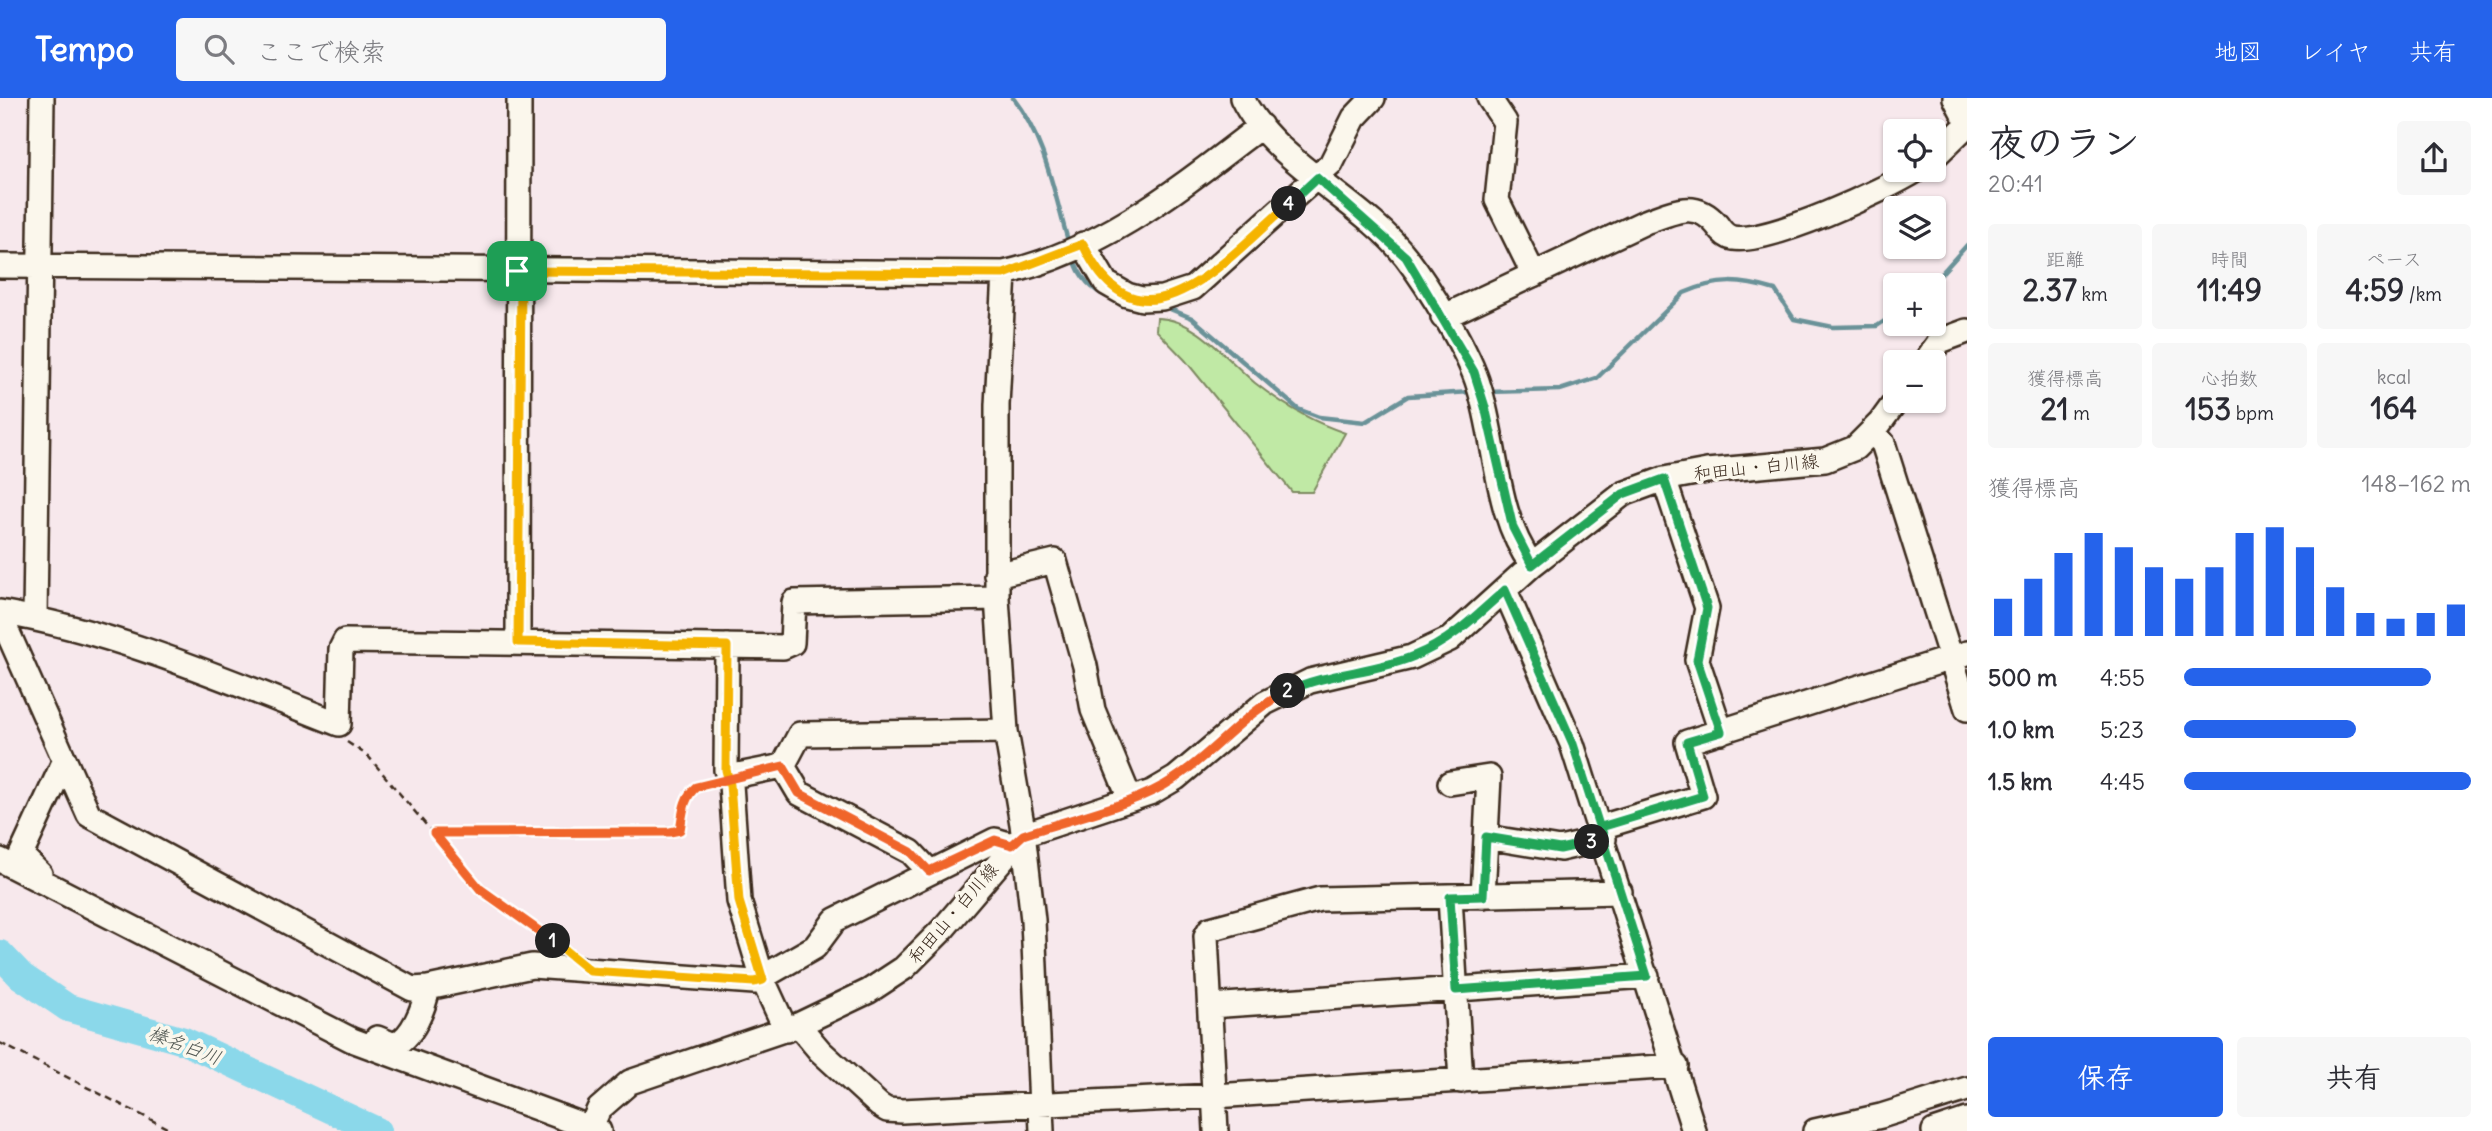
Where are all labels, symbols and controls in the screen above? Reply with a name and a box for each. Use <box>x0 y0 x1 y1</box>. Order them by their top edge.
search box <box>176 18 666 81</box>
text: Tempo <box>35 28 134 70</box>
icon: search <box>200 30 238 68</box>
text: ここで検索 <box>256 35 386 68</box>
text: 地図 <box>2214 36 2262 66</box>
text: レイヤ <box>2300 36 2371 66</box>
text: 共有 <box>2409 36 2457 66</box>
map controls <box>1883 119 1946 413</box>
button: locate <box>1883 119 1946 182</box>
text: 夜のラン <box>1988 119 2140 166</box>
button: share <box>2397 121 2471 195</box>
text: 20:41 <box>1988 169 2043 198</box>
pin: 4 <box>1272 186 1306 222</box>
text: 4 <box>1283 191 1294 215</box>
button: layers <box>1883 196 1946 259</box>
pin <box>487 241 547 301</box>
text: 距離 <box>2046 247 2084 271</box>
text: 時間 <box>2210 247 2249 271</box>
text: ペース <box>2366 247 2422 271</box>
icon: arrive <box>498 252 536 290</box>
text: 2.37 <box>2023 271 2077 309</box>
text: 11:49 <box>2197 271 2262 309</box>
text: 4:59 <box>2346 271 2404 309</box>
button: + <box>1883 273 1946 336</box>
text: km <box>2077 282 2108 306</box>
text: /km <box>2404 282 2442 306</box>
button: − <box>1883 350 1946 413</box>
text: kcal <box>2377 365 2411 389</box>
text: 獲得標高 <box>2027 366 2103 390</box>
text: 心拍数 <box>2201 366 2258 390</box>
text: 164 <box>2371 389 2417 427</box>
text: 21 <box>2040 390 2069 428</box>
text: 153 <box>2185 390 2231 428</box>
text: m <box>2069 401 2090 425</box>
text: bpm <box>2231 401 2274 425</box>
street label: 和田山・白川線 <box>1692 449 1820 485</box>
text: 148–162 m <box>2362 469 2471 498</box>
text: 獲得標高 <box>1988 473 2080 502</box>
text: 500 m <box>1988 663 2057 692</box>
text: 4:55 <box>2100 663 2145 692</box>
pin: 2 <box>1270 674 1306 708</box>
text: 2 <box>1282 678 1293 702</box>
text: 1.0 km <box>1988 715 2054 744</box>
text: 5:23 <box>2100 715 2144 744</box>
text: 1.5 km <box>1988 767 2053 796</box>
text: 4:45 <box>2100 767 2145 796</box>
pin: 3 <box>1574 824 1610 860</box>
text: 3 <box>1586 829 1597 853</box>
street label: 和田山・白川線 <box>903 858 1003 968</box>
pin: 1 <box>536 924 570 958</box>
text: 1 <box>549 928 556 952</box>
water label: 榛名白川 <box>145 1020 225 1070</box>
button: 保存 <box>1988 1037 2223 1117</box>
button: 共有 <box>2237 1037 2471 1117</box>

